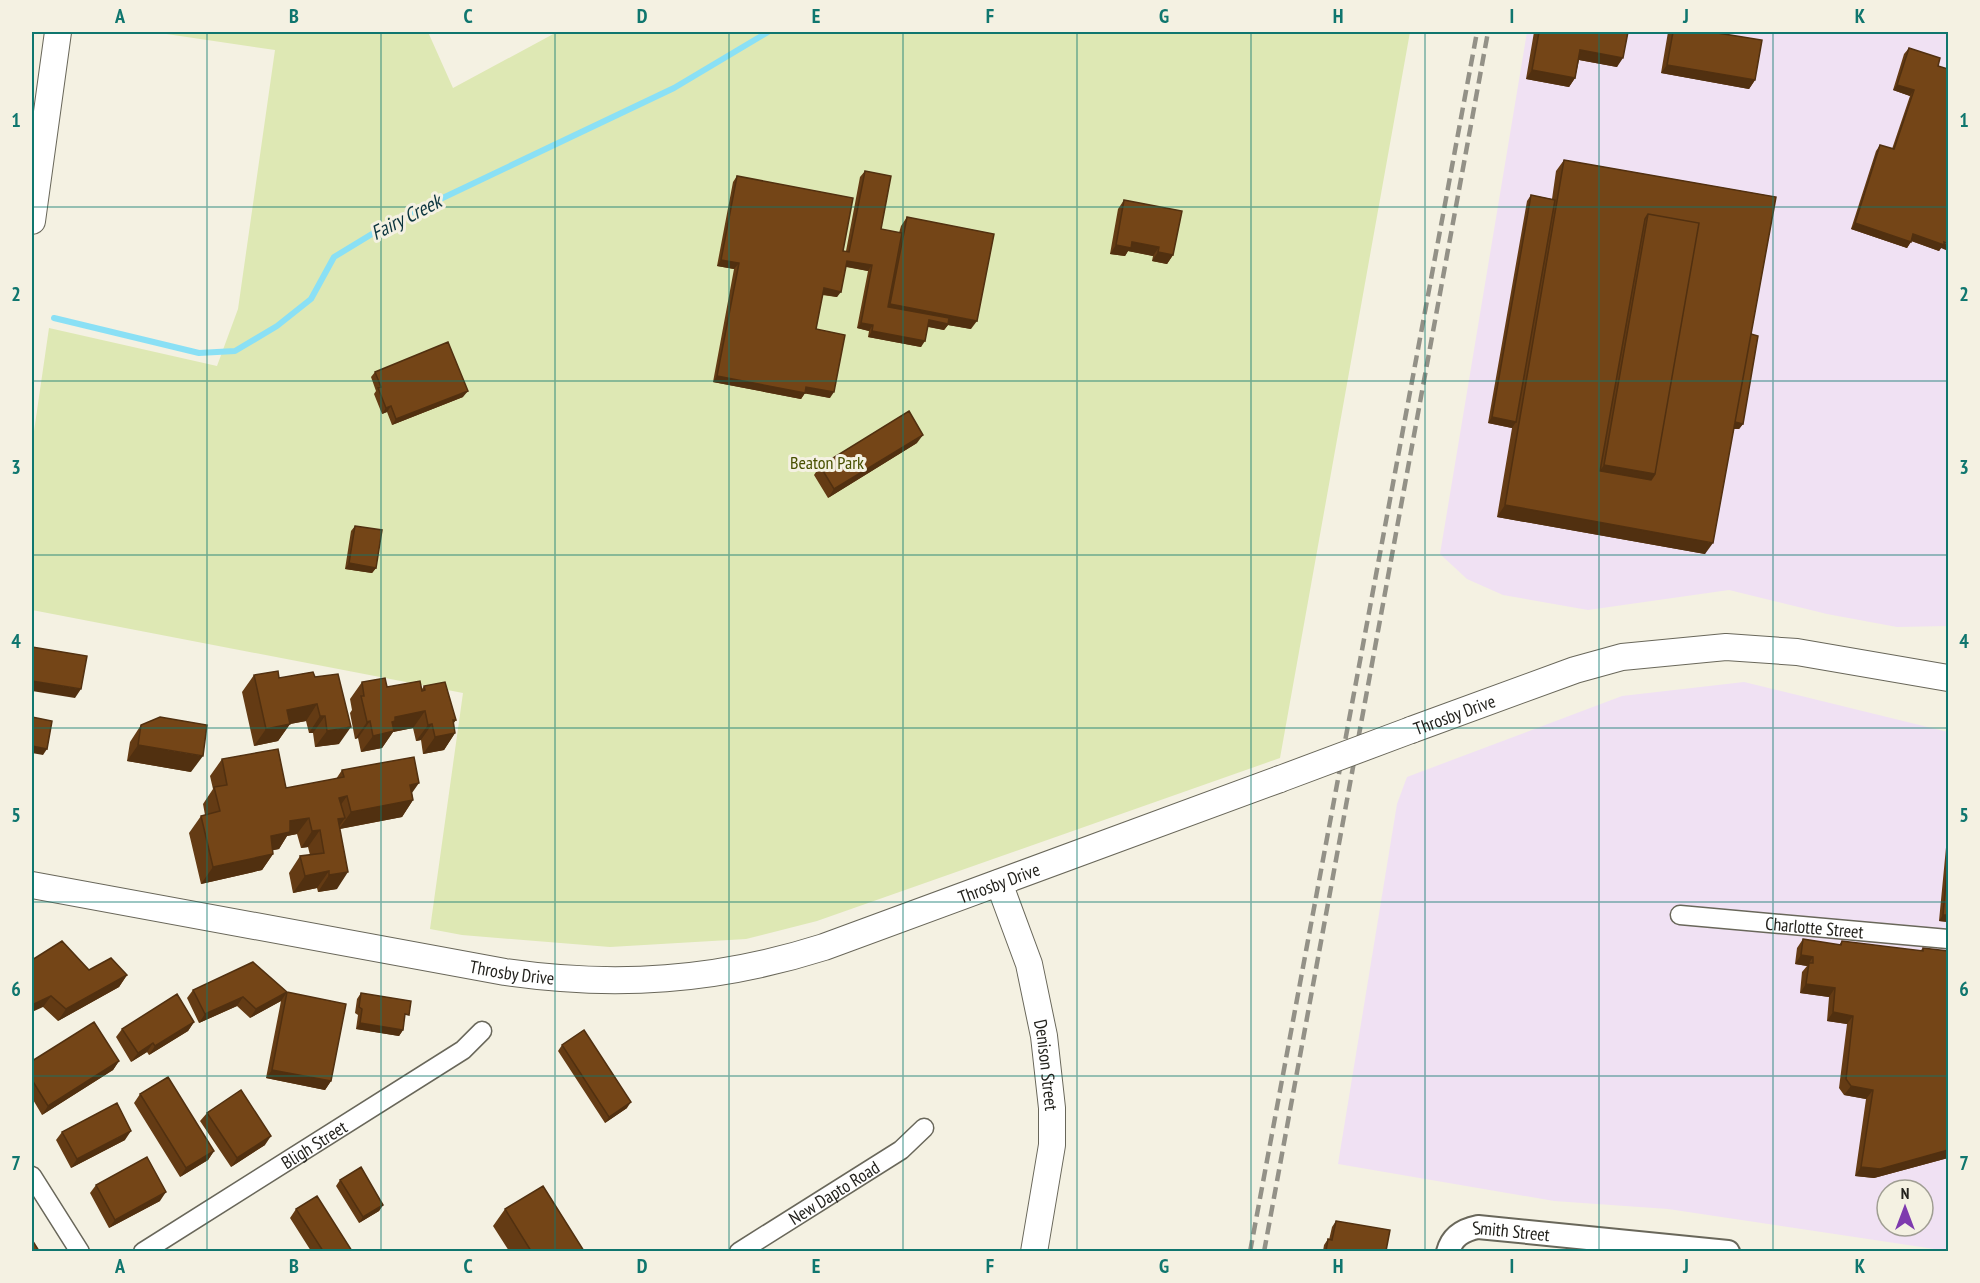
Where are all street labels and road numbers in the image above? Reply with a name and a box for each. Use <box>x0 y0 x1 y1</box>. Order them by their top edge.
street label: Throsby Drive <box>1410 689 1498 740</box>
street label: Throsby Drive <box>955 857 1043 908</box>
street label: Charlotte Street <box>1764 911 1865 943</box>
street label: Throsby Drive <box>468 954 555 989</box>
street label: Denison Street <box>1029 1017 1064 1112</box>
street label: Bligh Street <box>277 1115 351 1173</box>
street label: New Dapto Road <box>784 1155 883 1229</box>
street label: Smith Street <box>1470 1215 1551 1246</box>

